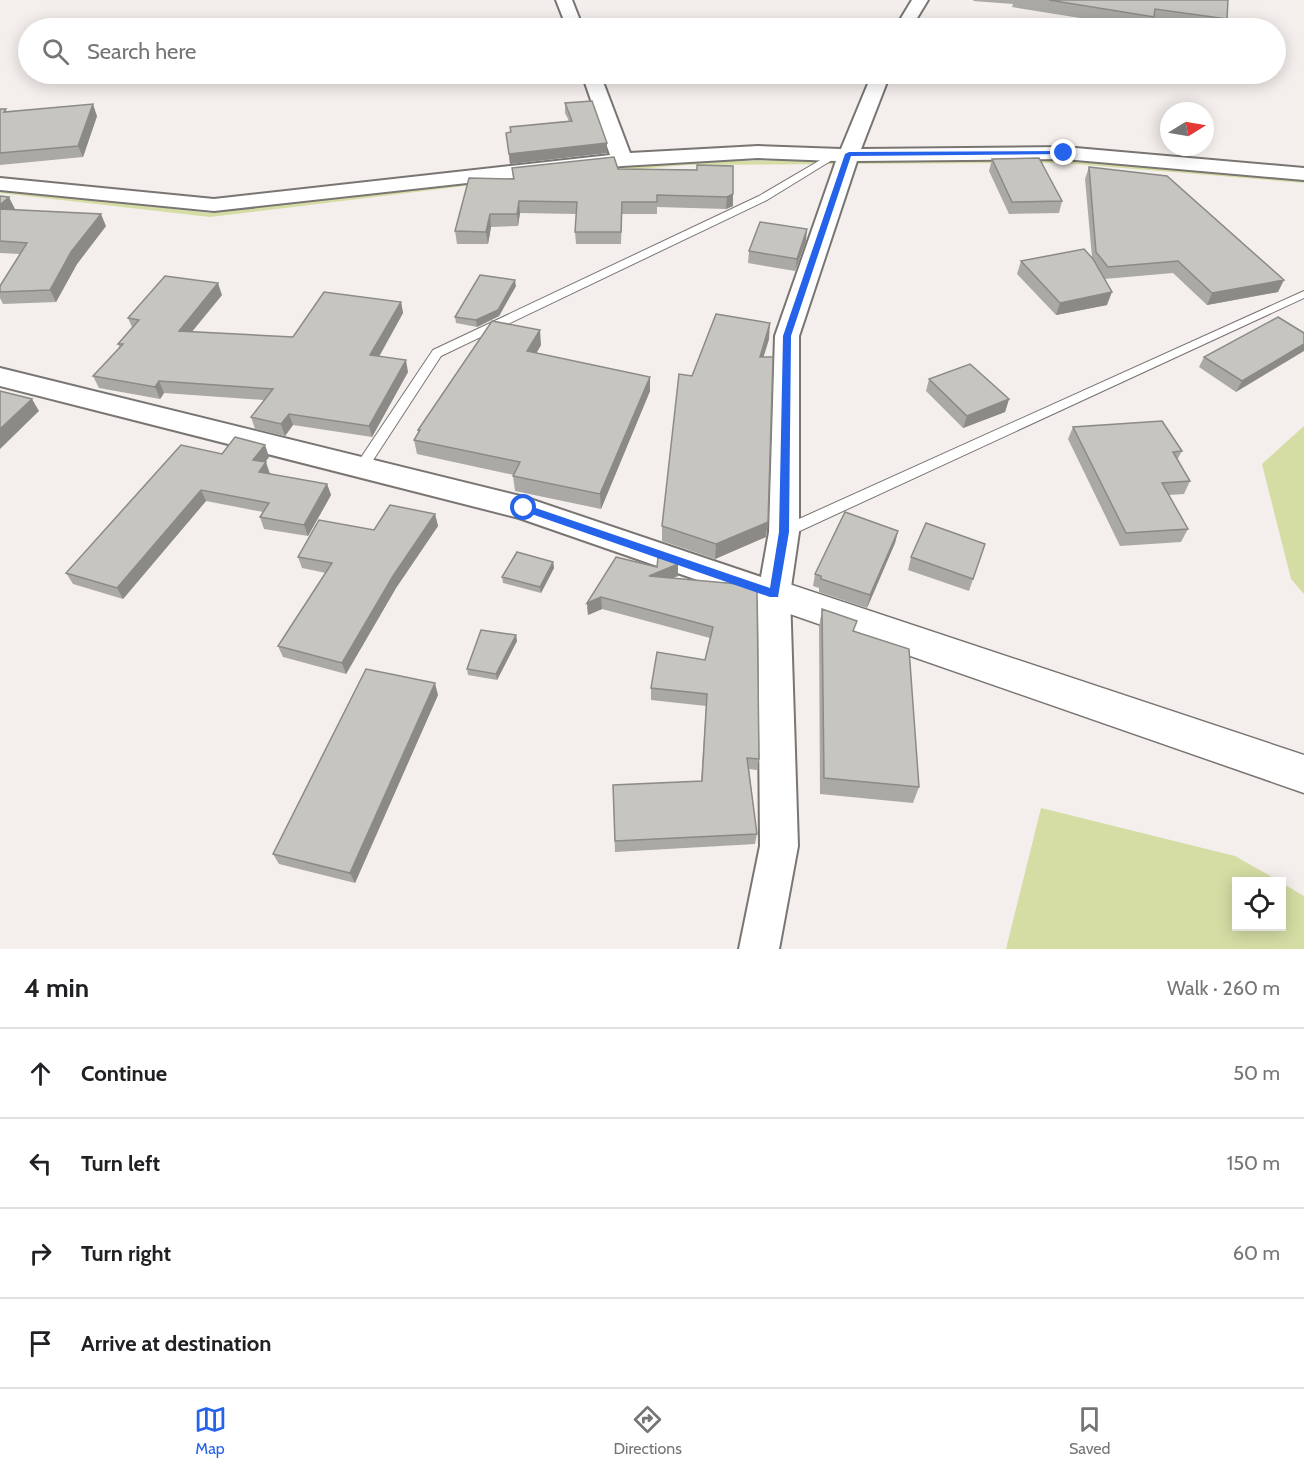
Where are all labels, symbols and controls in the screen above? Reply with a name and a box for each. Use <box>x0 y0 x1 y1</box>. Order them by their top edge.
search box <box>18 18 1286 84</box>
icon: search <box>39 35 72 68</box>
text: Search here <box>87 38 196 65</box>
north arrow <box>1160 102 1214 156</box>
route end <box>1050 139 1076 165</box>
route start <box>510 494 536 520</box>
map controls <box>1232 877 1286 931</box>
button: locate <box>1232 877 1286 931</box>
text: 4 min <box>24 972 89 1004</box>
text: Walk · 260 m <box>1167 976 1280 1000</box>
icon: ahead <box>24 1057 57 1090</box>
text: Continue <box>81 1060 167 1087</box>
text: 50 m <box>1233 1061 1280 1085</box>
icon: left <box>24 1147 57 1180</box>
text: Turn left <box>81 1150 160 1177</box>
text: 150 m <box>1227 1151 1280 1175</box>
icon: right <box>24 1237 57 1270</box>
text: Turn right <box>81 1240 171 1267</box>
text: 60 m <box>1233 1241 1280 1265</box>
icon: arrive <box>24 1327 57 1360</box>
text: Arrive at destination <box>81 1330 271 1357</box>
tab: Map <box>194 1403 227 1458</box>
tab: Directions <box>614 1403 682 1458</box>
tab: Saved <box>1069 1403 1110 1458</box>

